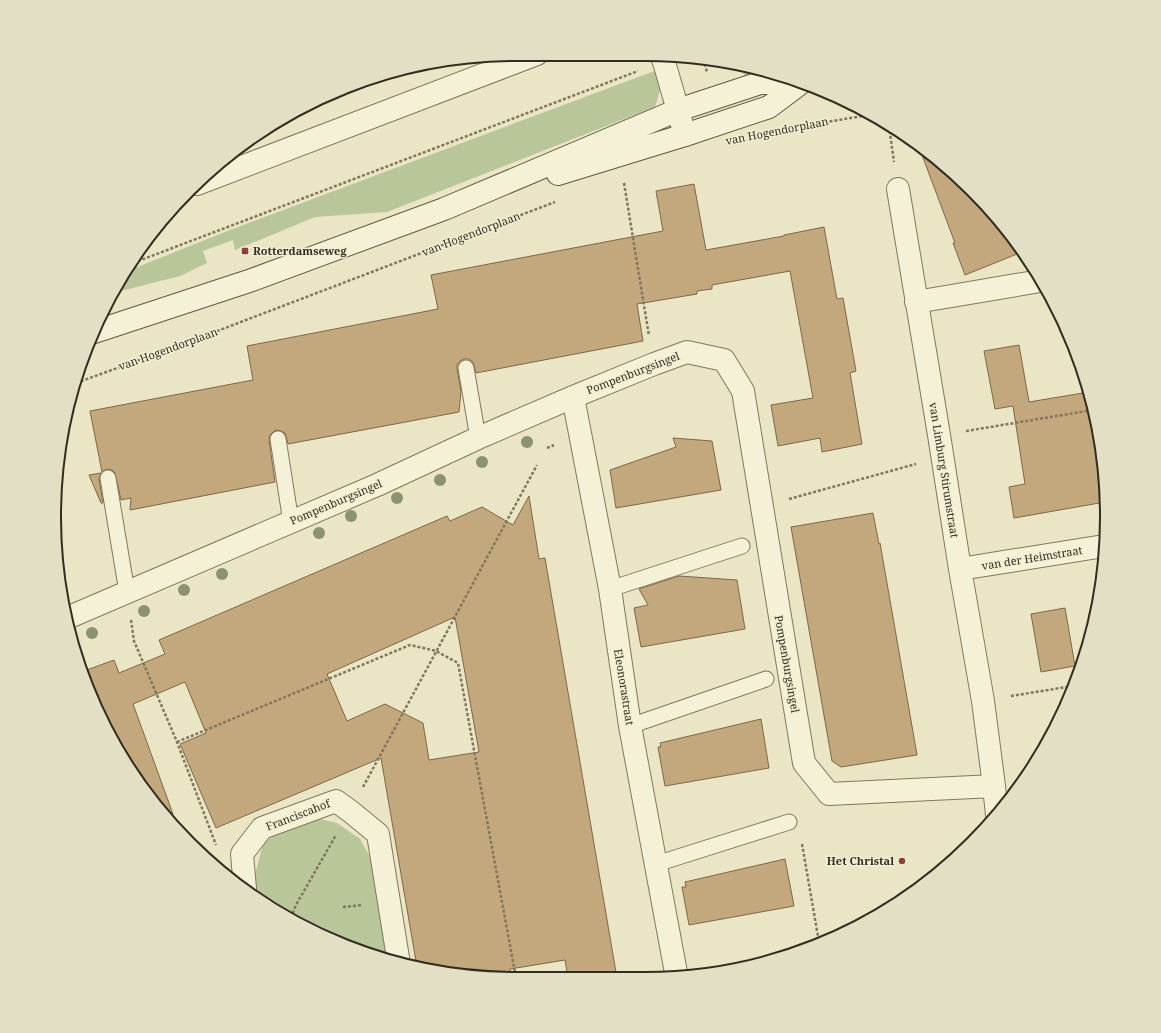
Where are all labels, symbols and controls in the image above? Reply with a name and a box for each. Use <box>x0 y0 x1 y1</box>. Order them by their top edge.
street label: van Hogendorplaan <box>724 113 830 148</box>
street label: van Hogendorplaan <box>419 208 522 259</box>
place label: Rotterdamseweg <box>253 243 347 258</box>
marker: Rotterdamseweg <box>240 246 250 256</box>
street label: van Hogendorplaan <box>116 324 219 373</box>
street label: Pompenburgsingel <box>584 348 682 397</box>
street label: van Limburg Stirumstraat <box>926 401 963 539</box>
street label: Pompenburgsingel <box>287 475 385 528</box>
street label: van der Heimstraat <box>980 542 1083 573</box>
street label: Pompenburgsingel <box>772 614 804 714</box>
street label: Eleonorastraat <box>611 648 638 726</box>
street label: Franciscahof <box>264 795 333 834</box>
place label: Het Christal <box>827 853 894 868</box>
marker: Het Christal <box>897 856 907 866</box>

